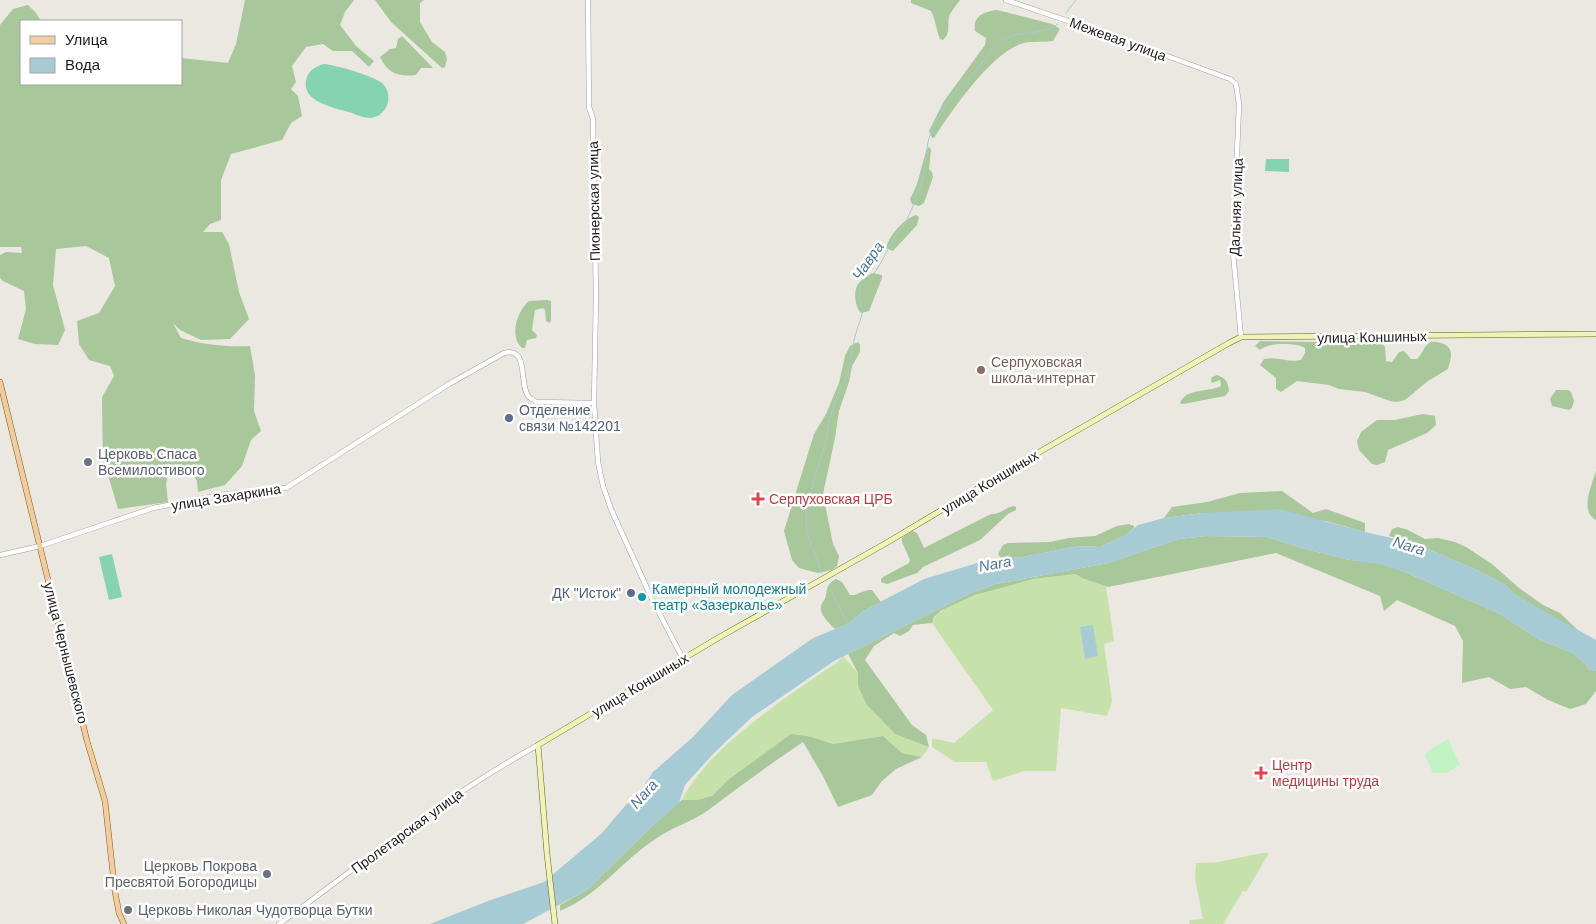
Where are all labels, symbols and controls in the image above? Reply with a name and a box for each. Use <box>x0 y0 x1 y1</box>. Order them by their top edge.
street label: Межевая улица <box>1068 14 1169 64</box>
legend <box>20 20 182 85</box>
text: Улица <box>65 31 108 48</box>
text: Вода <box>65 56 101 73</box>
street label: Пионерская улица <box>585 141 603 261</box>
street label: Дальняя улица <box>1226 158 1246 256</box>
water label: Чавра <box>848 238 887 283</box>
street label: улица Коншиных <box>1317 328 1427 346</box>
place label: Серпуховская школа-интернат <box>991 354 1096 386</box>
marker: Серпуховская школа-интернат <box>975 364 987 376</box>
place label: Отделение связи №142201 <box>519 402 621 434</box>
marker: Отделение связи №142201 <box>503 412 515 424</box>
place label: Церковь Спаса Всемилостивого <box>98 446 205 478</box>
street label: улица Коншиных <box>939 447 1041 517</box>
marker: Церковь Спаса Всемилостивого <box>82 456 94 468</box>
street label: улица Захаркина <box>170 480 282 514</box>
place label: Серпуховская ЦРБ <box>769 491 893 507</box>
marker: Серпуховская ЦРБ <box>751 492 765 506</box>
water label: Nara <box>1391 533 1427 558</box>
water label: Nara <box>977 552 1012 575</box>
street label: улица Чернышевского <box>41 581 91 725</box>
place label: Камерный молодежный театр «Зазеркалье» <box>652 581 806 613</box>
place label: ДК "Исток" <box>552 585 621 601</box>
marker: ДК "Исток" <box>625 587 637 599</box>
marker: Камерный молодежный театр «Зазеркалье» <box>636 591 648 603</box>
street label: улица Коншиных <box>589 650 691 720</box>
place label: Центр медицины труда <box>1272 757 1379 789</box>
marker: Центр медицины труда <box>1254 766 1268 780</box>
water label: Nara <box>626 776 661 811</box>
street label: Пролетарская улица <box>348 785 466 877</box>
place label: Церковь Покрова Пресвятой Богородицы <box>105 858 257 890</box>
marker: Церковь Покрова Пресвятой Богородицы <box>261 868 273 880</box>
place label: Церковь Николая Чудотворца Бутки <box>138 902 372 918</box>
marker: Церковь Николая Чудотворца Бутки <box>122 904 134 916</box>

